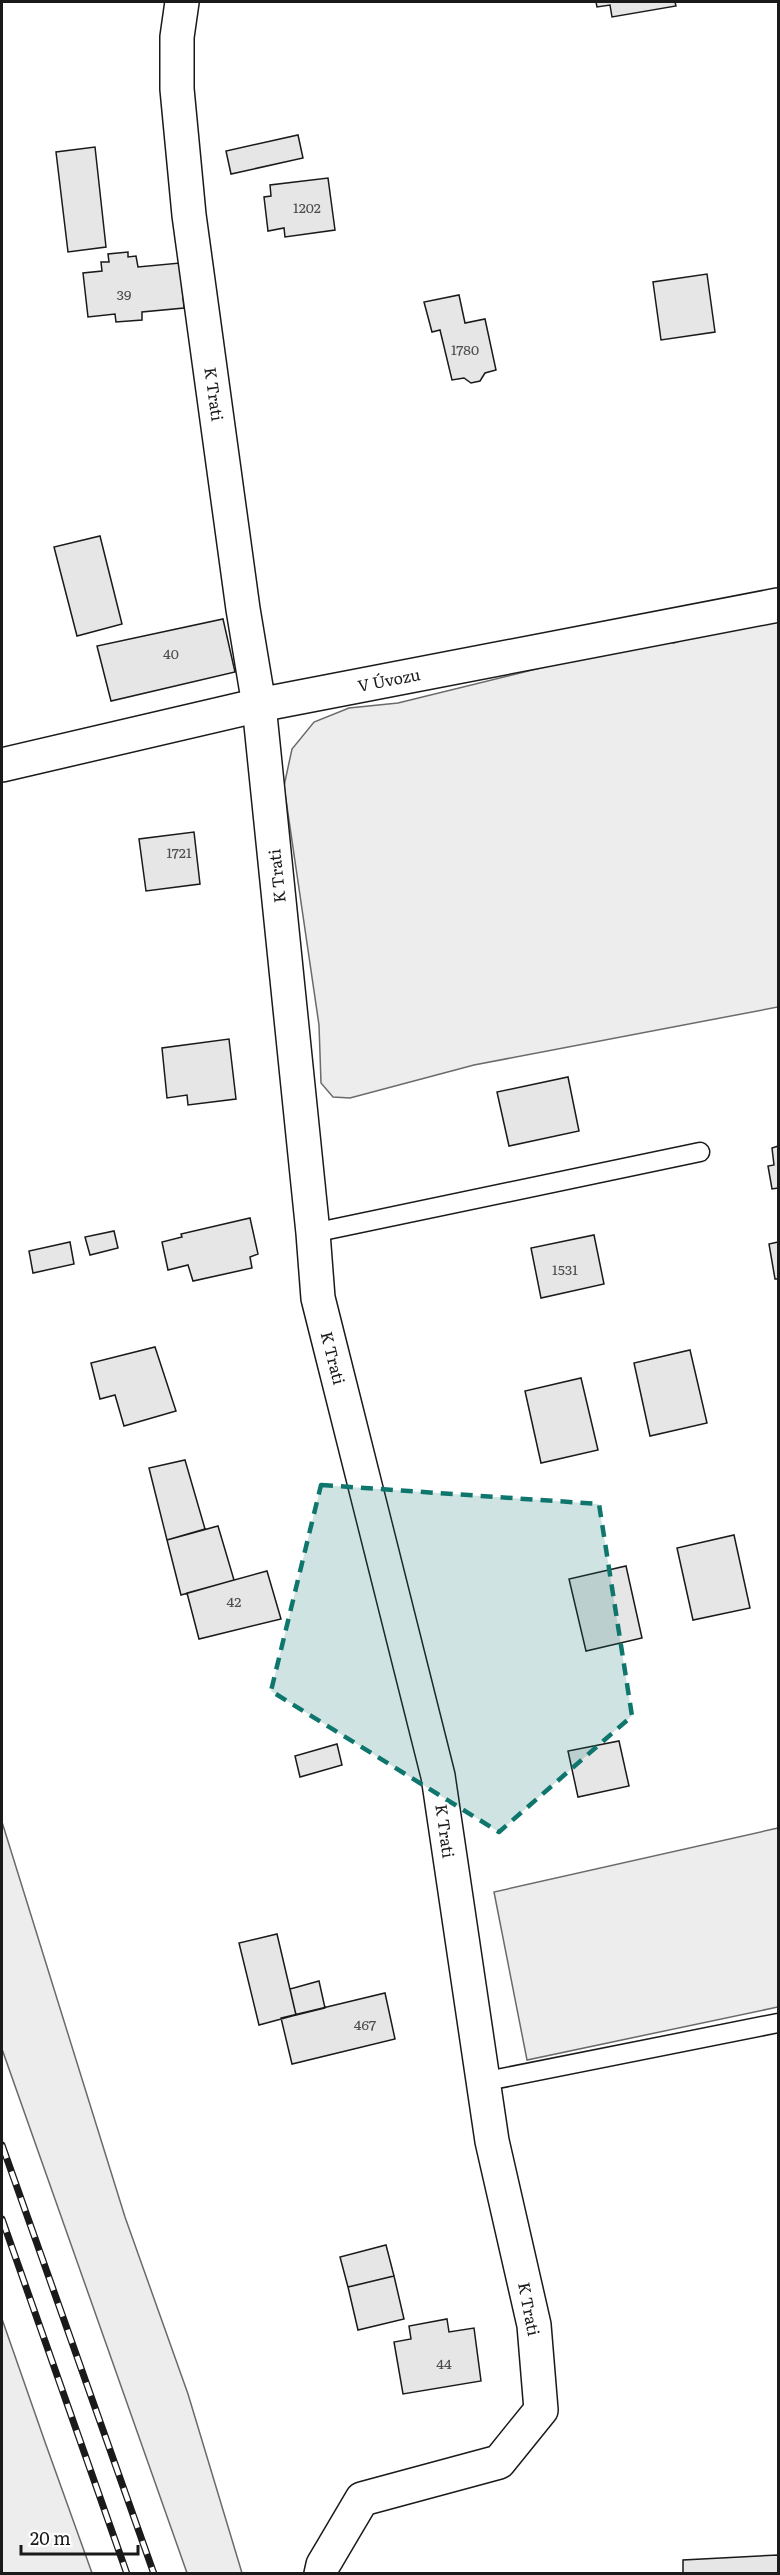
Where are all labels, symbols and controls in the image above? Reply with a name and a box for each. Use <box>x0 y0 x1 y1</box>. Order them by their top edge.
house number: 1202 <box>293 197 321 217</box>
house number: 39 <box>117 284 131 304</box>
house number: 1780 <box>451 339 479 359</box>
street label: K Trati <box>199 365 231 422</box>
house number: 40 <box>163 643 179 663</box>
street label: V Úvozu <box>355 661 422 697</box>
house number: 1721 <box>166 842 192 862</box>
street label: K Trati <box>261 848 291 904</box>
house number: 1531 <box>552 1259 578 1279</box>
street label: K Trati <box>316 1329 352 1387</box>
house number: 42 <box>227 1591 241 1611</box>
street label: K Trati <box>430 1802 462 1859</box>
house number: 467 <box>354 2014 376 2034</box>
street label: K Trati <box>513 2280 547 2338</box>
house number: 44 <box>436 2353 452 2373</box>
scale bar <box>21 2518 138 2556</box>
text: 20 m <box>30 2524 71 2551</box>

